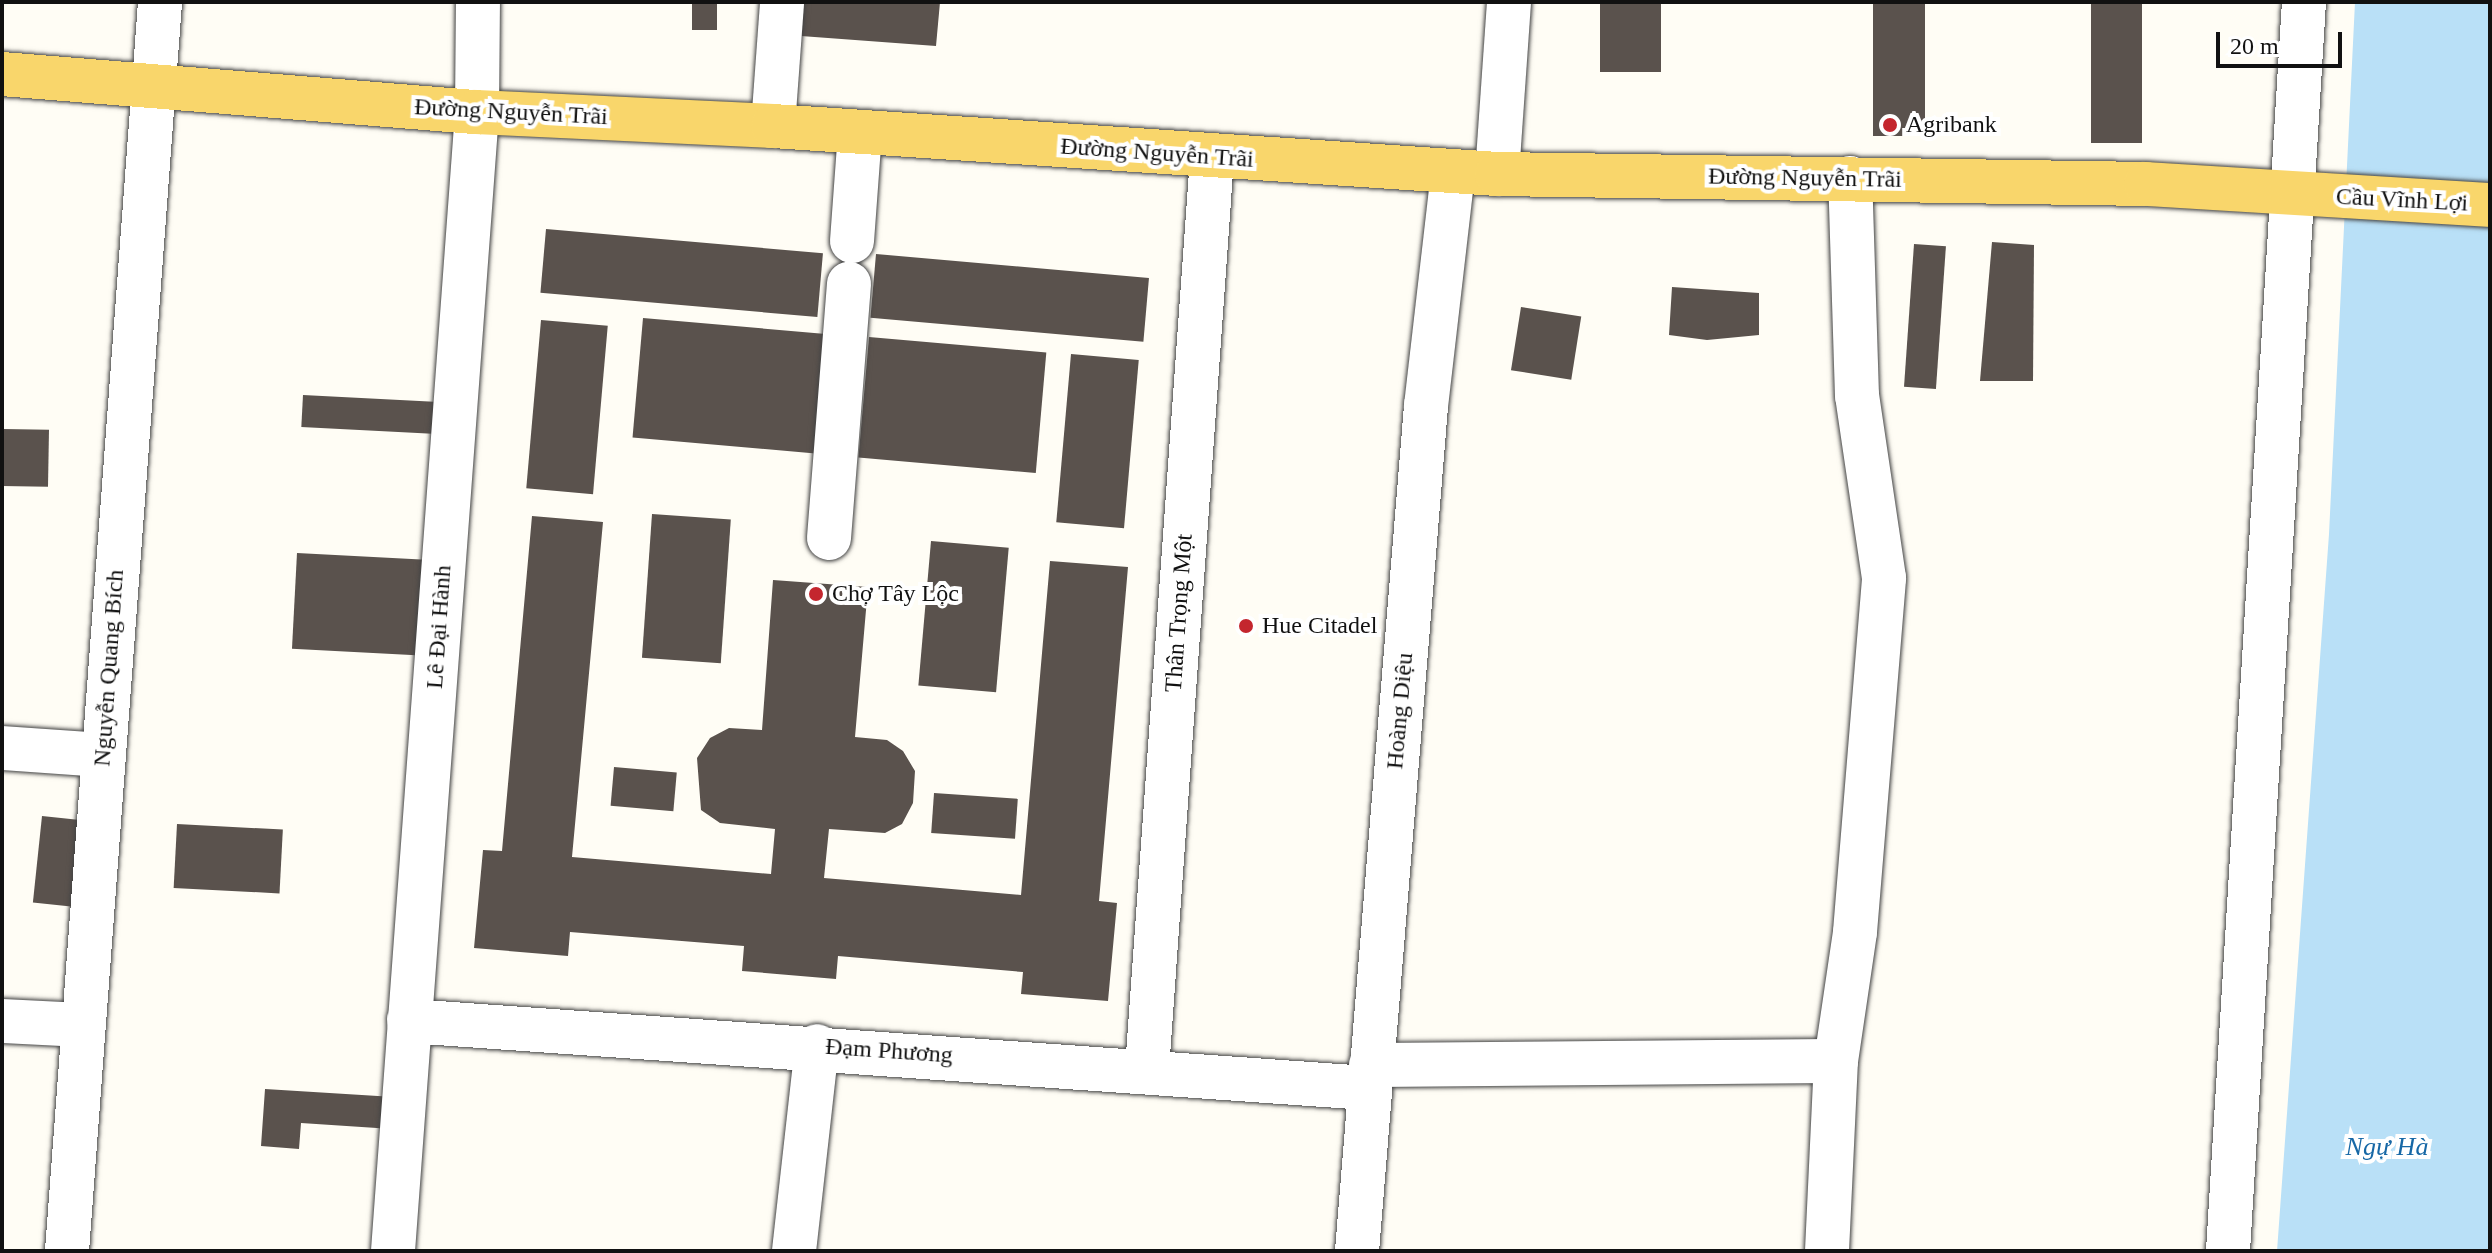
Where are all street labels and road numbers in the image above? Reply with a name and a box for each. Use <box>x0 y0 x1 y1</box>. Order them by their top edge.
street label: Đường Nguyễn Trãi <box>413 93 609 131</box>
street label: Đường Nguyễn Trãi <box>1059 132 1255 174</box>
street label: Đường Nguyễn Trãi <box>1708 162 1902 194</box>
street label: Cầu Vĩnh Lợi <box>2335 182 2469 218</box>
street label: Thân Trọng Một <box>1159 533 1199 693</box>
street label: Lê Đại Hành <box>420 564 458 690</box>
street label: Nguyễn Quang Bích <box>88 569 130 767</box>
street label: Hoàng Diệu <box>1381 652 1419 770</box>
street label: Đạm Phương <box>824 1032 954 1070</box>

